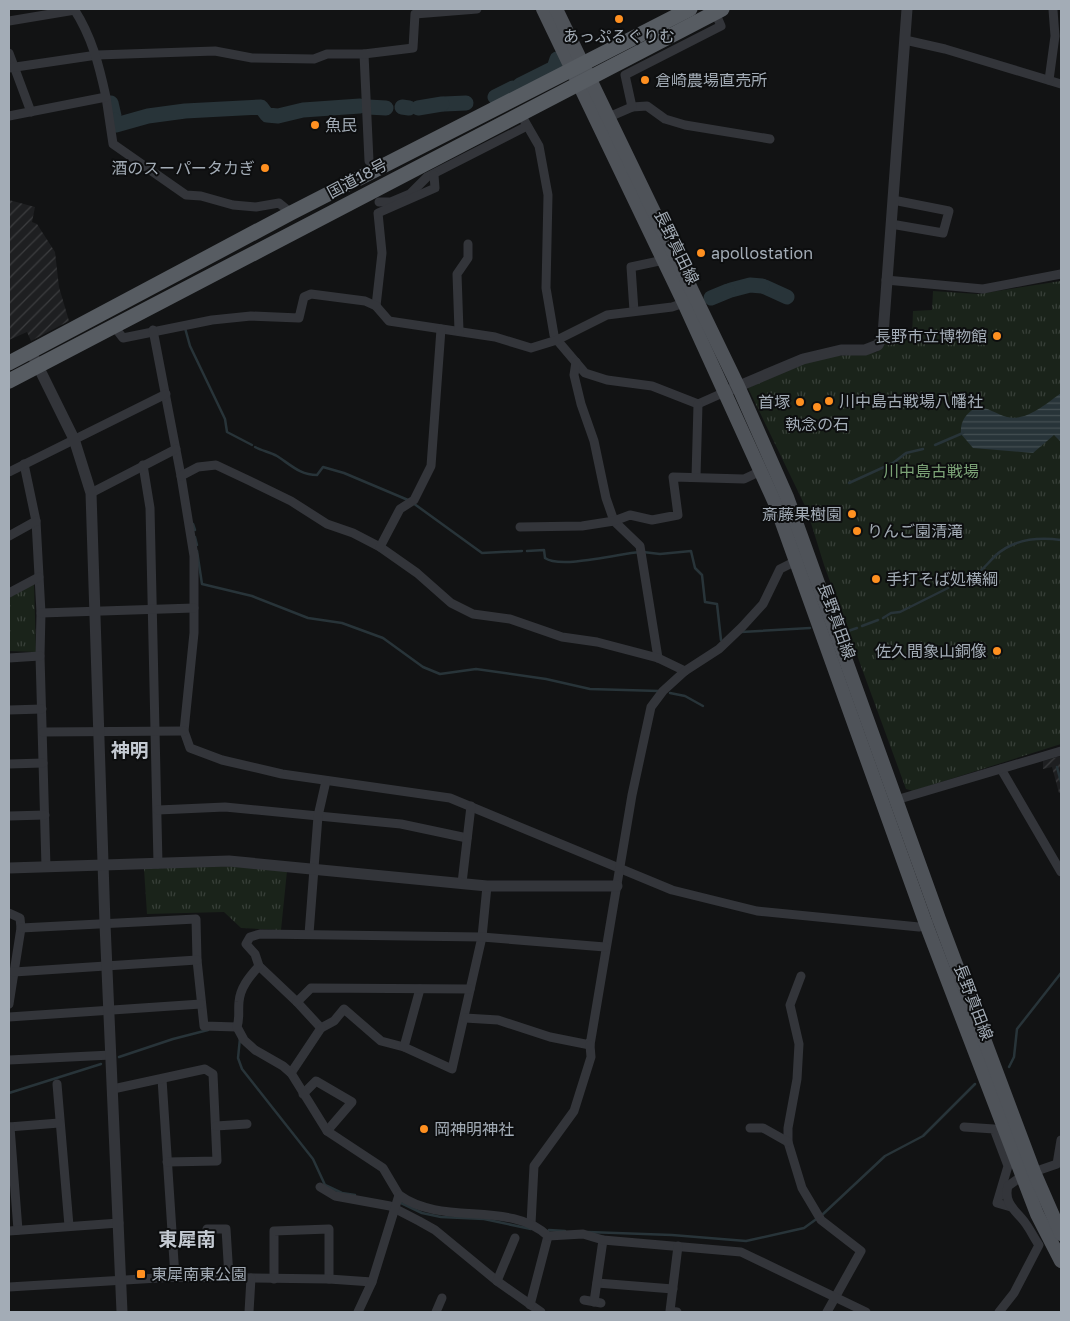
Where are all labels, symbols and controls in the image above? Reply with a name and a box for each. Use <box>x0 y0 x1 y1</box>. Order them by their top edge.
marker: あっぷるぐりむ <box>613 13 625 25</box>
place label: あっぷるぐりむ <box>563 26 675 46</box>
place label: 倉崎農場直売所 <box>655 70 767 90</box>
marker: 倉崎農場直売所 <box>639 74 651 86</box>
place label: 魚民 <box>325 115 357 135</box>
marker: 魚民 <box>309 119 321 131</box>
street label: 国道18号 <box>323 154 391 202</box>
place label: 酒のスーパータカぎ <box>111 158 255 178</box>
marker: 酒のスーパータカぎ <box>259 162 271 174</box>
street label: 長野真田線 <box>650 207 704 287</box>
place label: apollostation <box>711 243 813 263</box>
marker: apollostation <box>695 247 707 259</box>
place label: 長野市立博物館 <box>875 326 987 346</box>
marker: 長野市立博物館 <box>991 330 1003 342</box>
place label: 川中島古戦場八幡社 <box>839 391 983 411</box>
place label: 首塚 <box>758 392 790 412</box>
marker: 川中島古戦場八幡社 <box>823 395 835 407</box>
marker: 首塚 <box>794 396 806 408</box>
marker: 執念の石 <box>811 401 823 413</box>
place label: 執念の石 <box>785 414 849 434</box>
park label: 川中島古戦場 <box>883 461 979 481</box>
place label: 斎藤果樹園 <box>762 504 842 524</box>
marker: 斎藤果樹園 <box>846 508 858 520</box>
place label: りんご園清滝 <box>867 521 963 541</box>
marker: りんご園清滝 <box>851 525 863 537</box>
place label: 手打そば処横綱 <box>886 569 998 589</box>
marker: 手打そば処横綱 <box>870 573 882 585</box>
street label: 長野真田線 <box>814 580 860 662</box>
place label: 佐久間象山銅像 <box>875 641 987 661</box>
marker: 佐久間象山銅像 <box>991 645 1003 657</box>
district label: 神明 <box>111 738 149 761</box>
street label: 長野真田線 <box>950 961 998 1043</box>
place label: 岡神明神社 <box>434 1119 514 1139</box>
marker: 岡神明神社 <box>418 1123 430 1135</box>
district label: 東犀南 <box>158 1227 216 1250</box>
place label: 東犀南東公園 <box>151 1264 247 1284</box>
marker: 東犀南東公園 <box>135 1268 147 1280</box>

